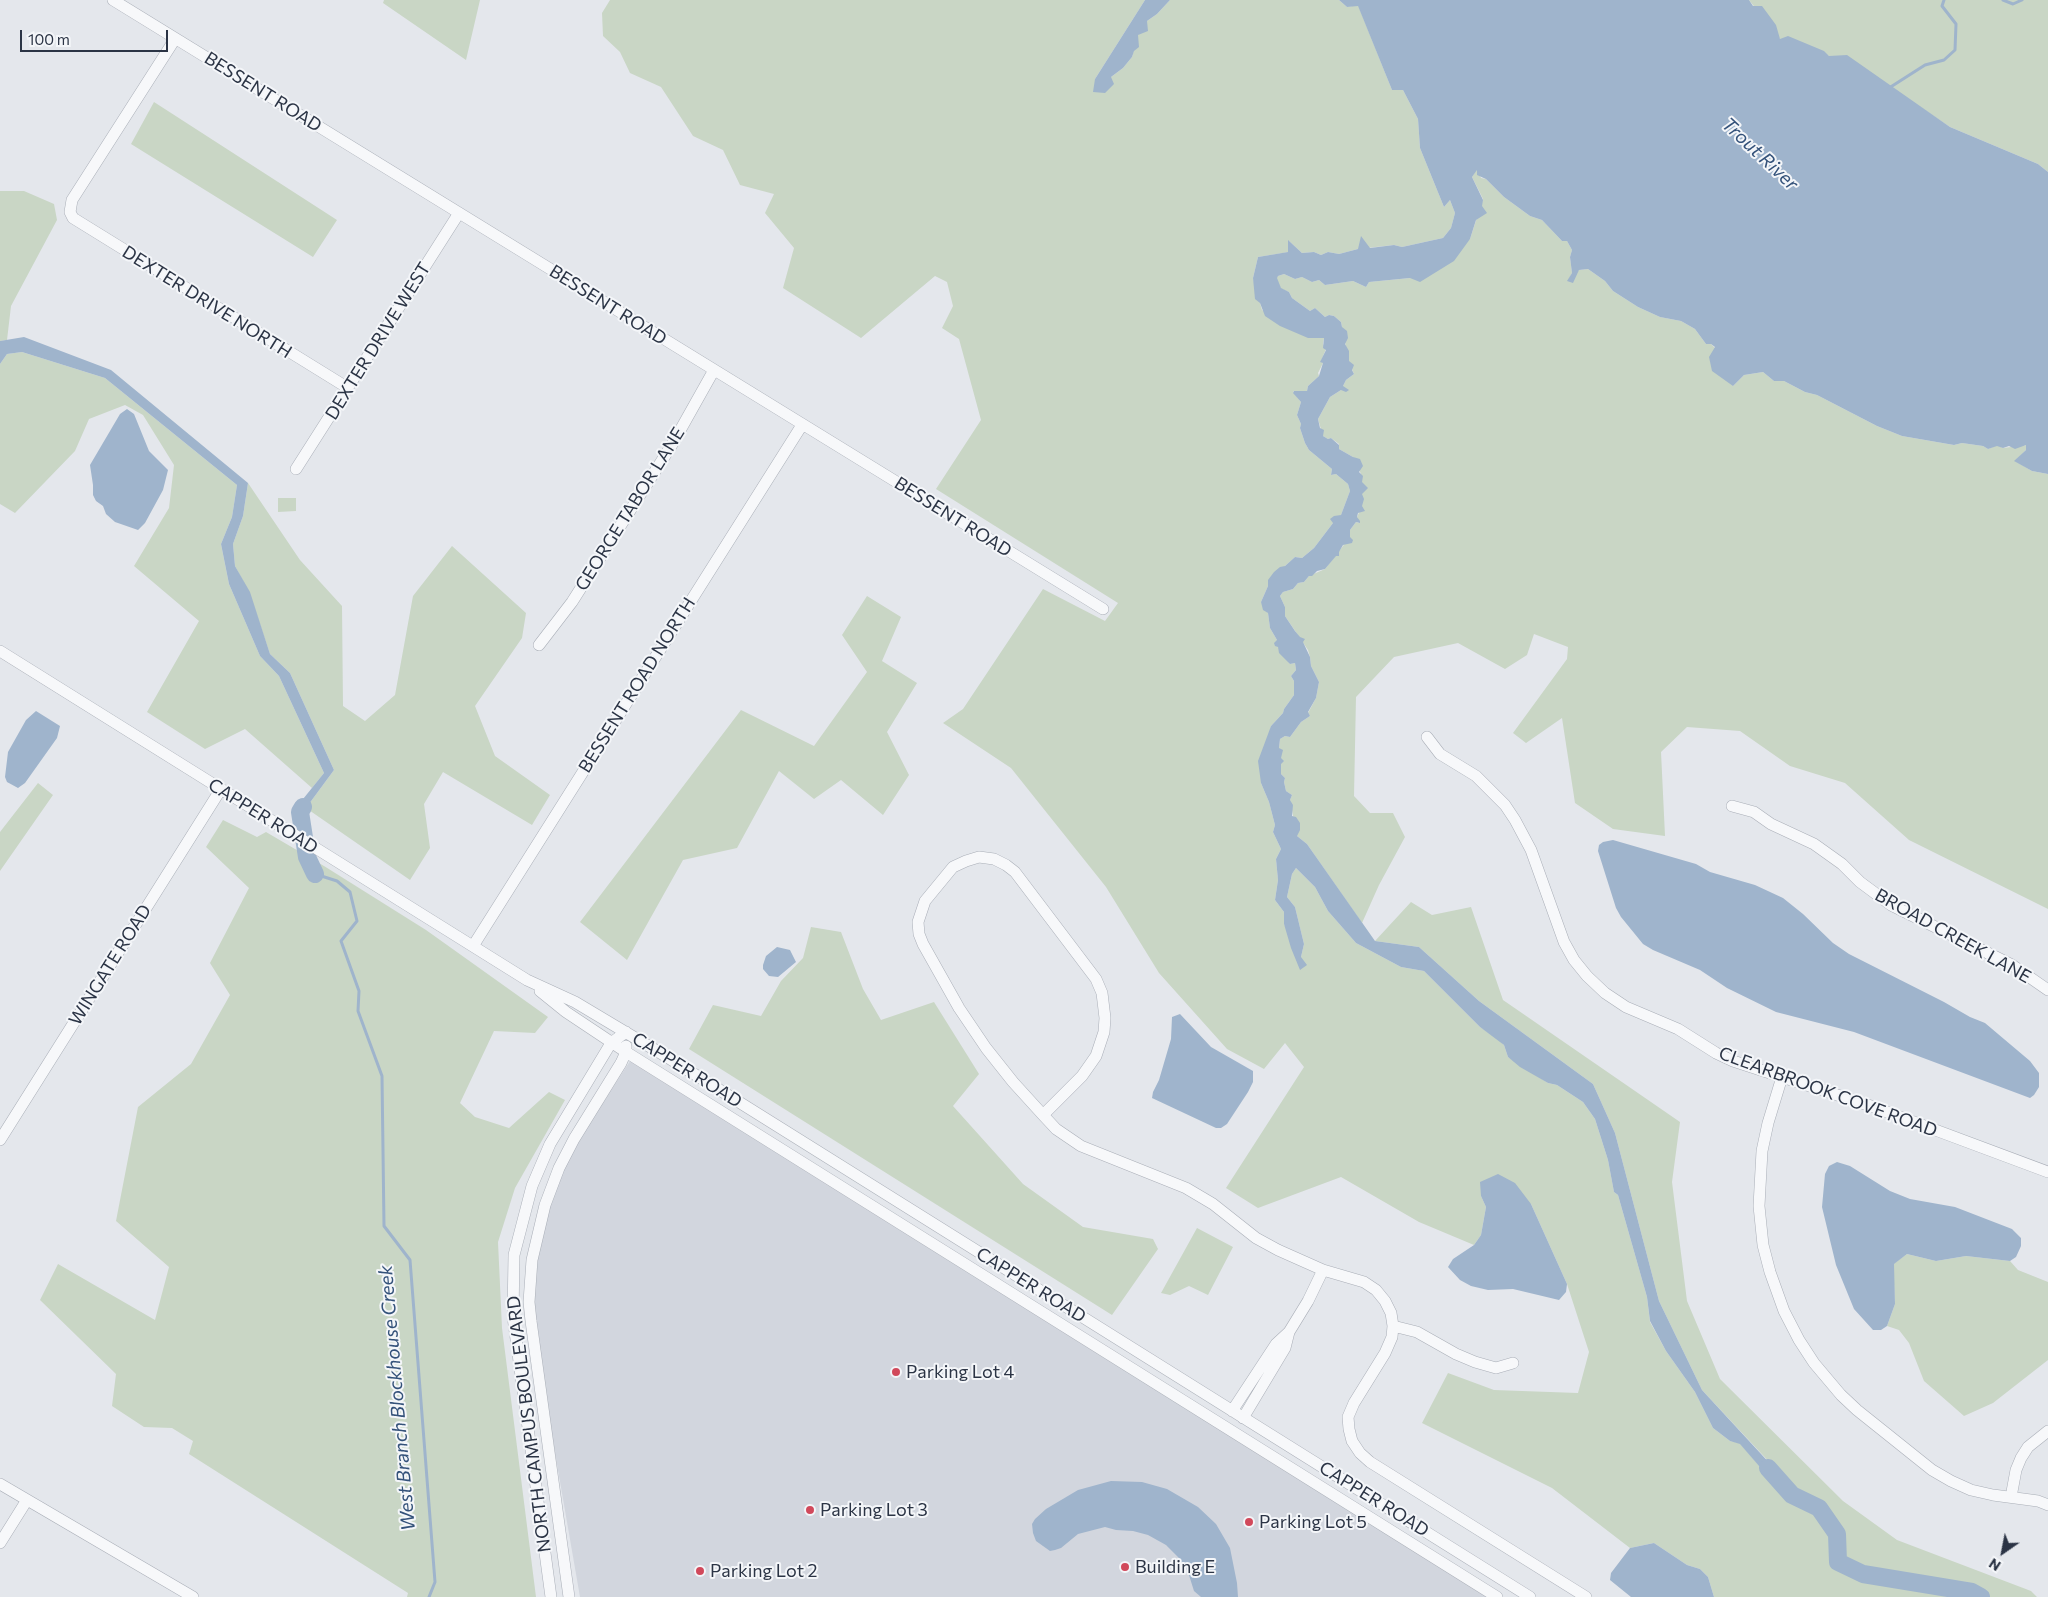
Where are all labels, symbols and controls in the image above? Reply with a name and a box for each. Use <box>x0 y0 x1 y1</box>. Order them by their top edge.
scale bar <box>22 20 170 52</box>
text: 100 m <box>28 30 70 48</box>
street label: BESSENT ROAD <box>200 47 326 137</box>
water label: Trout River <box>1717 113 1803 195</box>
street label: DEXTER DRIVE NORTH <box>118 241 296 363</box>
street label: DEXTER DRIVE WEST <box>321 258 435 424</box>
street label: BESSENT ROAD <box>545 260 671 350</box>
street label: GEORGE TABOR LANE <box>571 423 689 595</box>
street label: BESSENT ROAD <box>890 472 1016 562</box>
street label: BESSENT ROAD NORTH <box>574 593 700 777</box>
street label: CAPPER ROAD <box>204 774 322 858</box>
street label: BROAD CREEK LANE <box>1871 884 2035 988</box>
street label: WINGATE ROAD <box>64 901 156 1029</box>
street label: CAPPER ROAD <box>628 1028 746 1112</box>
street label: CLEARBROOK COVE ROAD <box>1716 1042 1940 1142</box>
street label: CAPPER ROAD <box>972 1243 1090 1327</box>
water label: West Branch Blockhouse Creek <box>374 1264 420 1532</box>
street label: NORTH CAMPUS BOULEVARD <box>503 1295 555 1553</box>
place label: Parking Lot 4 <box>906 1361 1014 1383</box>
marker: Parking Lot 4 <box>890 1366 902 1378</box>
street label: CAPPER ROAD <box>1315 1457 1433 1541</box>
place label: Parking Lot 3 <box>820 1499 928 1521</box>
marker: Parking Lot 3 <box>804 1504 816 1516</box>
place label: Parking Lot 5 <box>1259 1511 1367 1533</box>
marker: Parking Lot 5 <box>1243 1516 1255 1528</box>
north arrow <box>1978 1527 2028 1577</box>
text: N <box>1986 1555 2004 1575</box>
place label: Building E <box>1135 1556 1215 1578</box>
place label: Parking Lot 2 <box>710 1560 818 1582</box>
marker: Building E <box>1119 1561 1131 1573</box>
marker: Parking Lot 2 <box>694 1565 706 1577</box>

